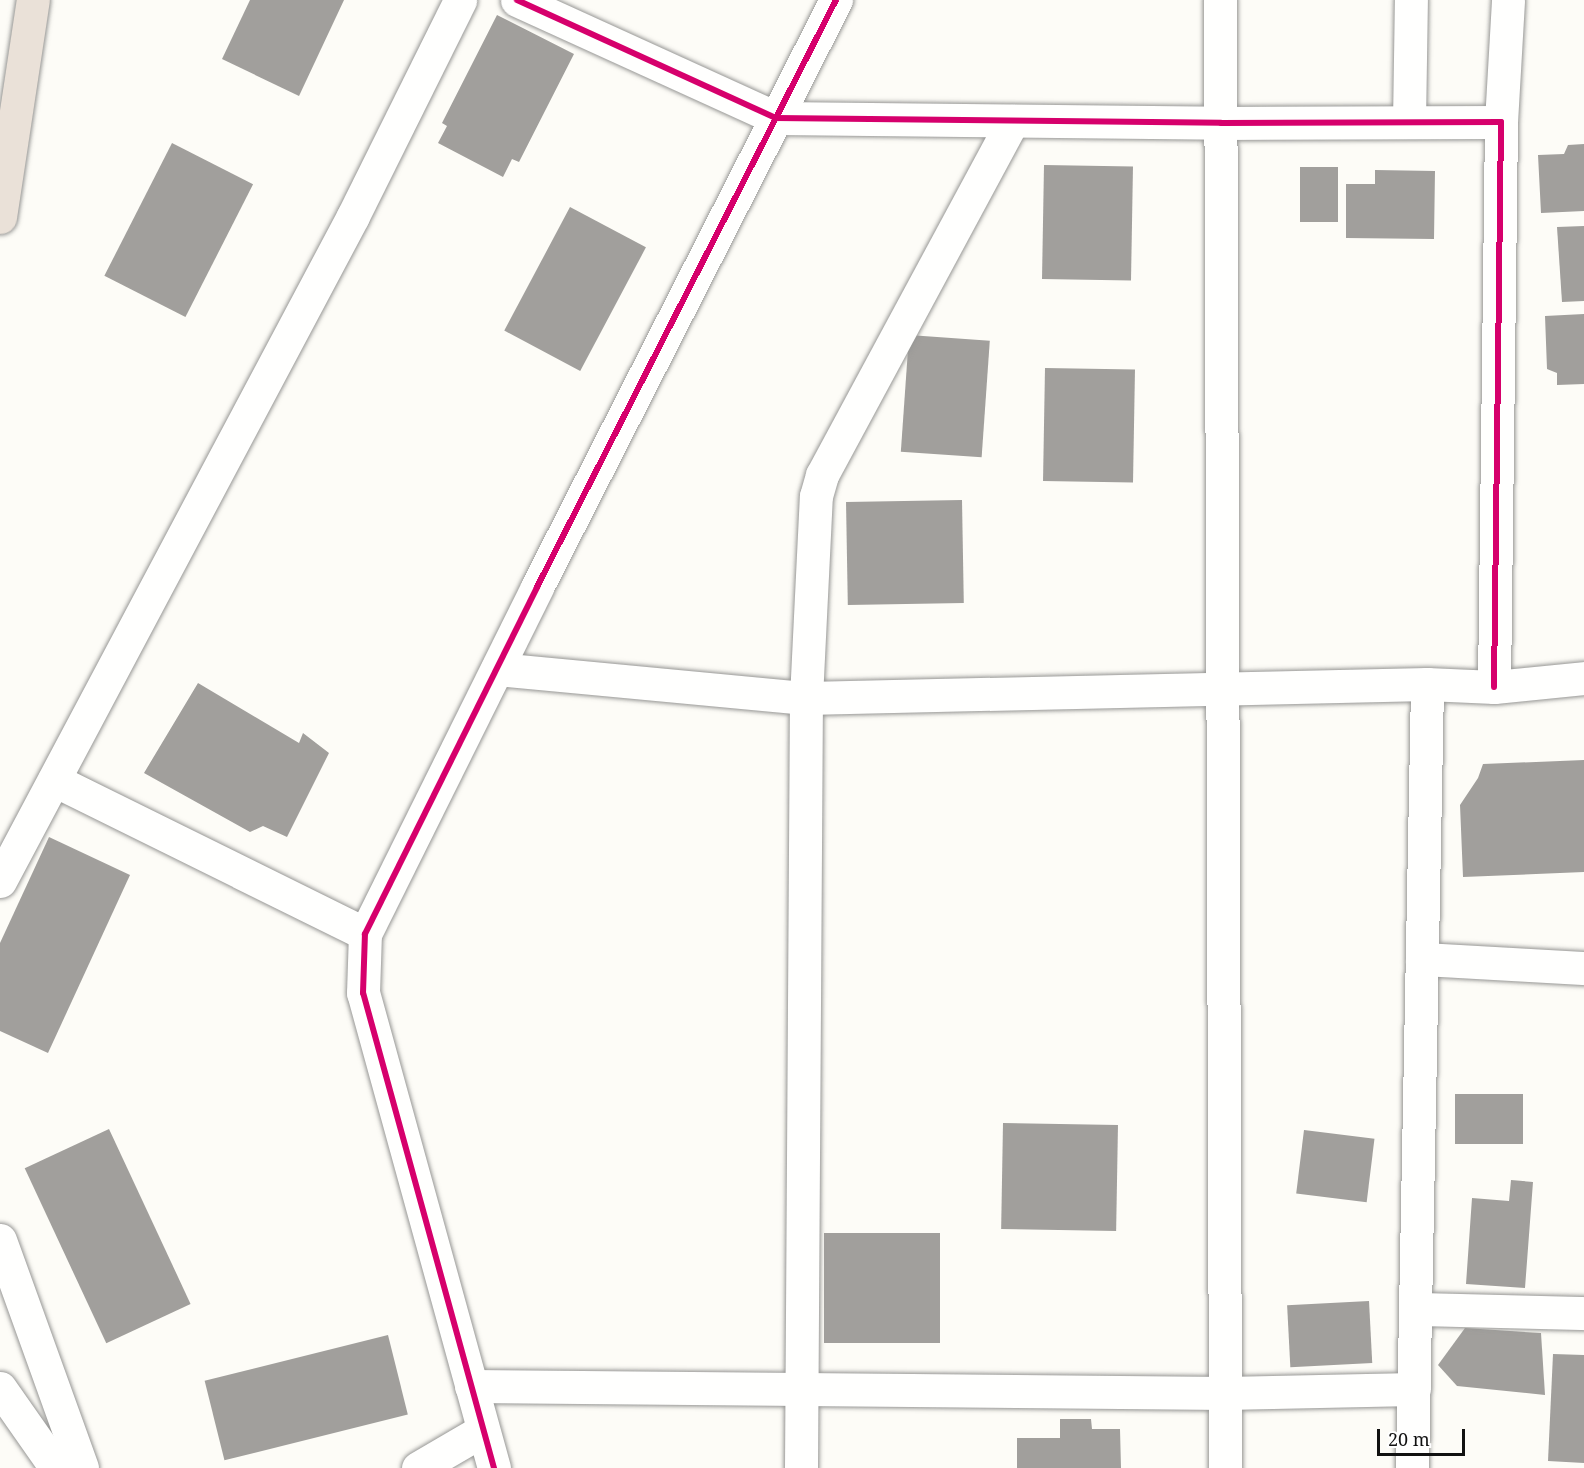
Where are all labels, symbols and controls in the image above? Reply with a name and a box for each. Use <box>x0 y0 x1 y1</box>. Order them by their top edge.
scale bar <box>1380 1417 1468 1455</box>
text: 20 m <box>1388 1427 1430 1451</box>

